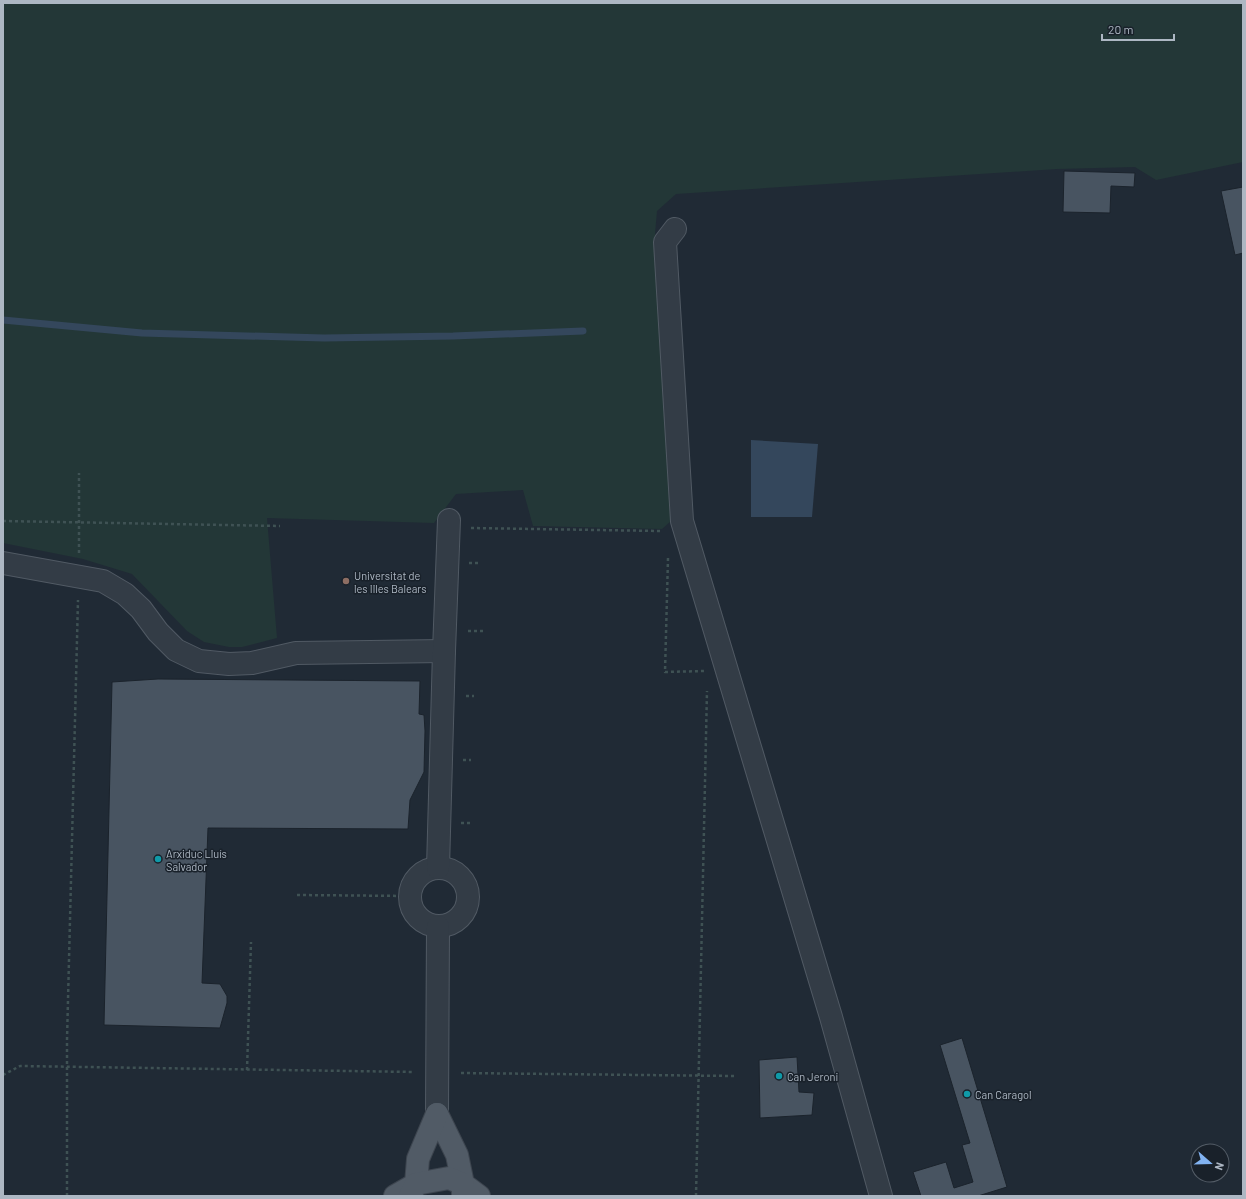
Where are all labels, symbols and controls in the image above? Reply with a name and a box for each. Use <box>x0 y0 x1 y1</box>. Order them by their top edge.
scale bar <box>1102 16 1174 42</box>
text: 20 m <box>1108 22 1134 36</box>
place label: Universitat de les Illes Balears <box>354 569 427 595</box>
marker: Universitat de les Illes Balears <box>341 576 351 586</box>
place label: Arxiduc Lluís Salvador <box>166 847 227 873</box>
marker: Arxiduc Lluís Salvador <box>153 854 163 864</box>
place label: Can Jeroni <box>787 1070 838 1083</box>
marker: Can Jeroni <box>774 1071 784 1081</box>
place label: Can Caragol <box>975 1088 1032 1101</box>
marker: Can Caragol <box>962 1089 972 1099</box>
north arrow <box>1190 1143 1230 1183</box>
text: N <box>1213 1161 1227 1172</box>

